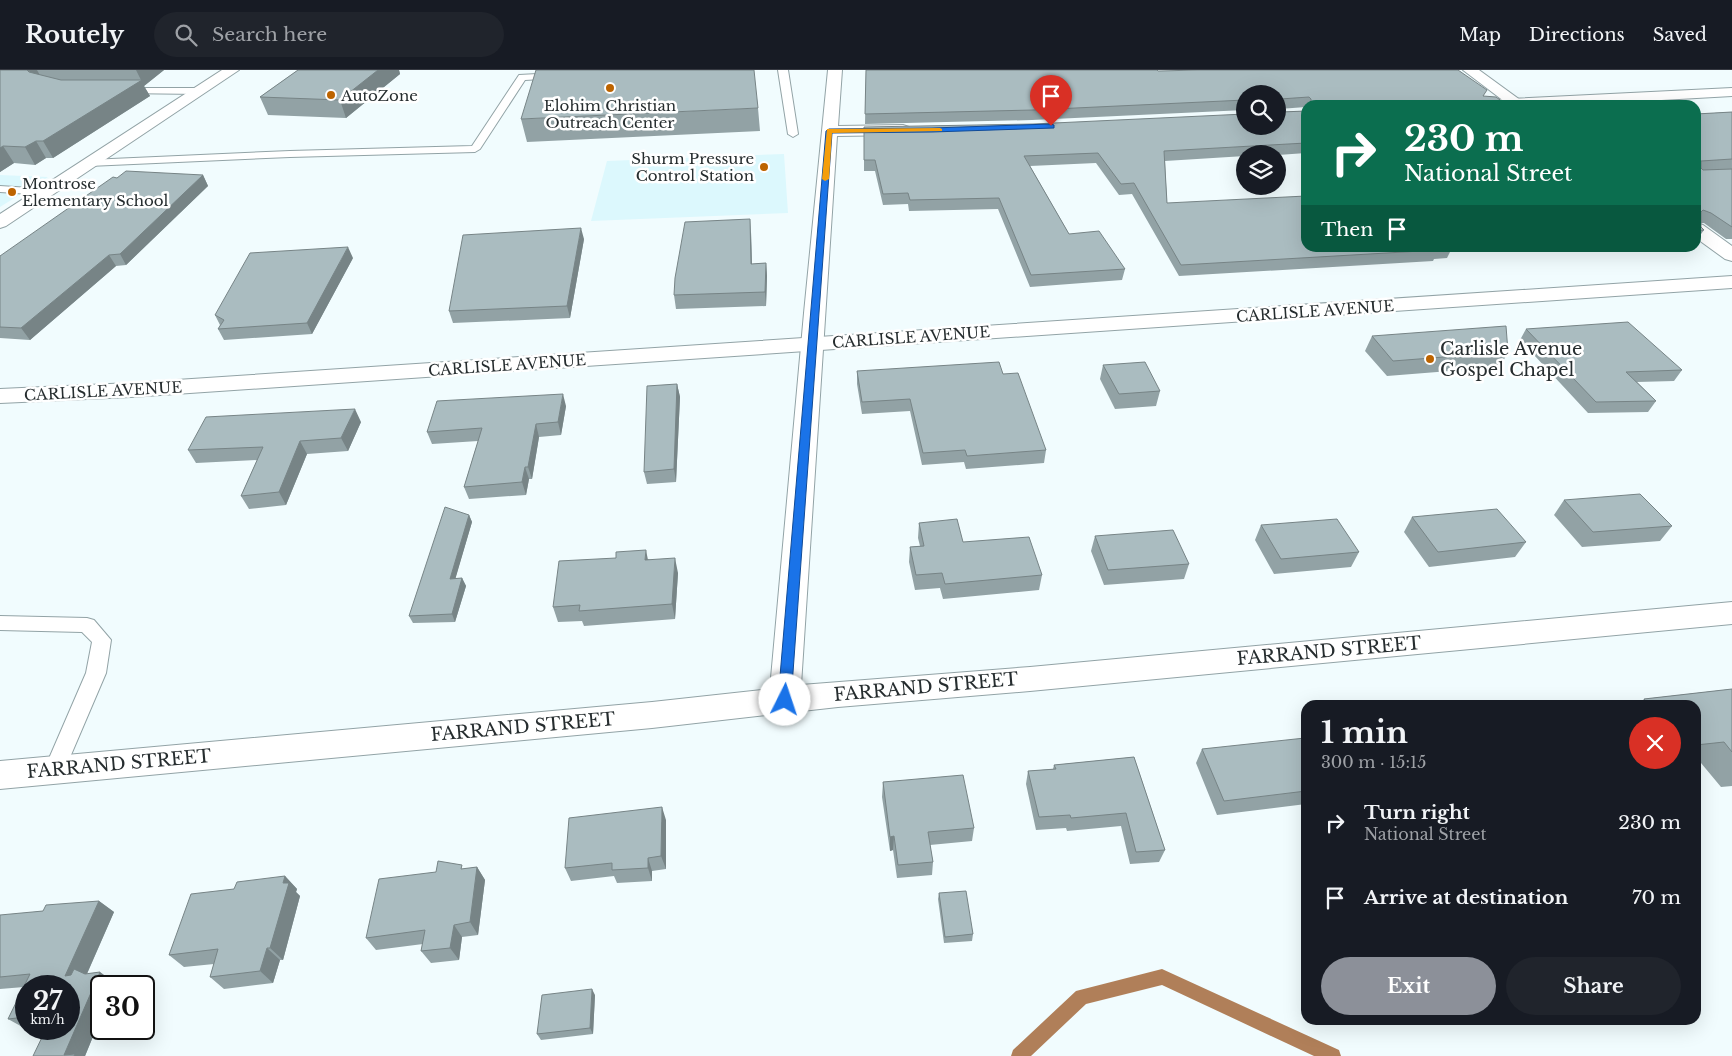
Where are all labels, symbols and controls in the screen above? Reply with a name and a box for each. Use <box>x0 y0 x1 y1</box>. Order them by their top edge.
search box <box>154 12 504 57</box>
text: Routely <box>25 20 124 49</box>
icon: search <box>172 21 200 49</box>
text: Search here <box>212 23 327 46</box>
text: Map <box>1459 24 1501 46</box>
text: Directions <box>1529 24 1625 46</box>
text: Saved <box>1653 24 1707 46</box>
pin <box>1030 75 1072 126</box>
marker: Elohim Christian Outreach Center <box>604 82 616 94</box>
icon: arrive <box>1037 82 1065 110</box>
map controls <box>1236 85 1286 195</box>
button: search <box>1236 85 1286 135</box>
place label: AutoZone <box>340 86 418 105</box>
marker: AutoZone <box>325 89 337 101</box>
place label: Elohim Christian Outreach Center <box>544 96 676 132</box>
text: 230 m <box>1404 117 1524 160</box>
icon: right <box>1321 120 1386 185</box>
button: layers <box>1236 145 1286 195</box>
place label: Shurm Pressure Control Station <box>631 149 754 185</box>
text: National Street <box>1404 160 1572 187</box>
marker: Shurm Pressure Control Station <box>758 161 770 173</box>
place label: Montrose Elementary School <box>22 174 169 210</box>
marker: Montrose Elementary School <box>6 186 18 198</box>
icon: arrive <box>1383 215 1411 243</box>
text: Then <box>1321 218 1373 241</box>
street label: CARLISLE AVENUE <box>1235 296 1395 326</box>
street label: CARLISLE AVENUE <box>831 322 991 352</box>
place label: Carlisle Avenue Gospel Chapel <box>1440 338 1582 381</box>
street label: CARLISLE AVENUE <box>427 350 587 380</box>
marker: Carlisle Avenue Gospel Chapel <box>1424 353 1436 365</box>
street label: CARLISLE AVENUE <box>24 377 183 405</box>
street label: FARRAND STREET <box>1236 632 1423 670</box>
street label: FARRAND STREET <box>833 668 1020 706</box>
position arrow <box>758 673 810 725</box>
street label: FARRAND STREET <box>430 708 617 746</box>
text: 1 min <box>1321 714 1408 751</box>
button: close <box>1629 717 1681 769</box>
street label: FARRAND STREET <box>26 745 213 783</box>
text: 300 m · 15:15 <box>1321 752 1426 772</box>
text: Turn right <box>1364 801 1470 824</box>
icon: right <box>1321 809 1349 837</box>
text: 230 m <box>1618 811 1681 834</box>
text: National Street <box>1364 824 1486 844</box>
icon: arrive <box>1321 884 1349 912</box>
text: Arrive at destination <box>1364 886 1568 909</box>
text: 70 m <box>1632 886 1681 909</box>
button: Exit <box>1321 957 1496 1015</box>
button: Share <box>1506 957 1681 1015</box>
speed limit sign: 30 <box>90 975 155 1040</box>
text: 27 <box>33 986 62 1017</box>
text: km/h <box>30 1012 65 1027</box>

